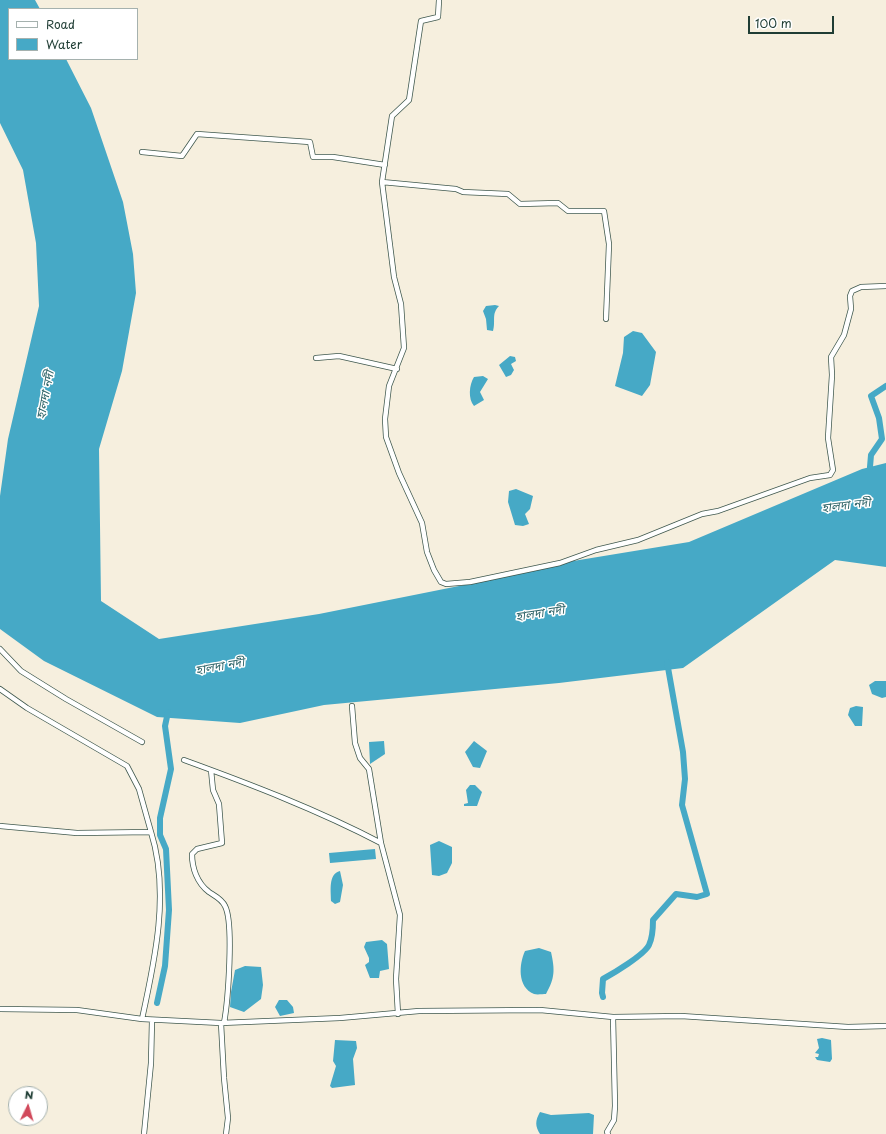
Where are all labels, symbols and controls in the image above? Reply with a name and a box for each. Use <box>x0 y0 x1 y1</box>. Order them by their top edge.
legend <box>8 8 138 60</box>
scale bar <box>750 8 836 34</box>
text: 100 m <box>755 14 792 32</box>
text: Road <box>46 15 75 33</box>
text: Water <box>46 35 82 53</box>
water label: হালদা নদী <box>34 370 58 420</box>
water label: হালদা নদী <box>821 496 871 516</box>
water label: হালদা নদী <box>515 603 565 625</box>
water label: হালদা নদী <box>195 656 245 678</box>
north arrow <box>8 1086 48 1126</box>
text: N <box>24 1086 34 1103</box>

